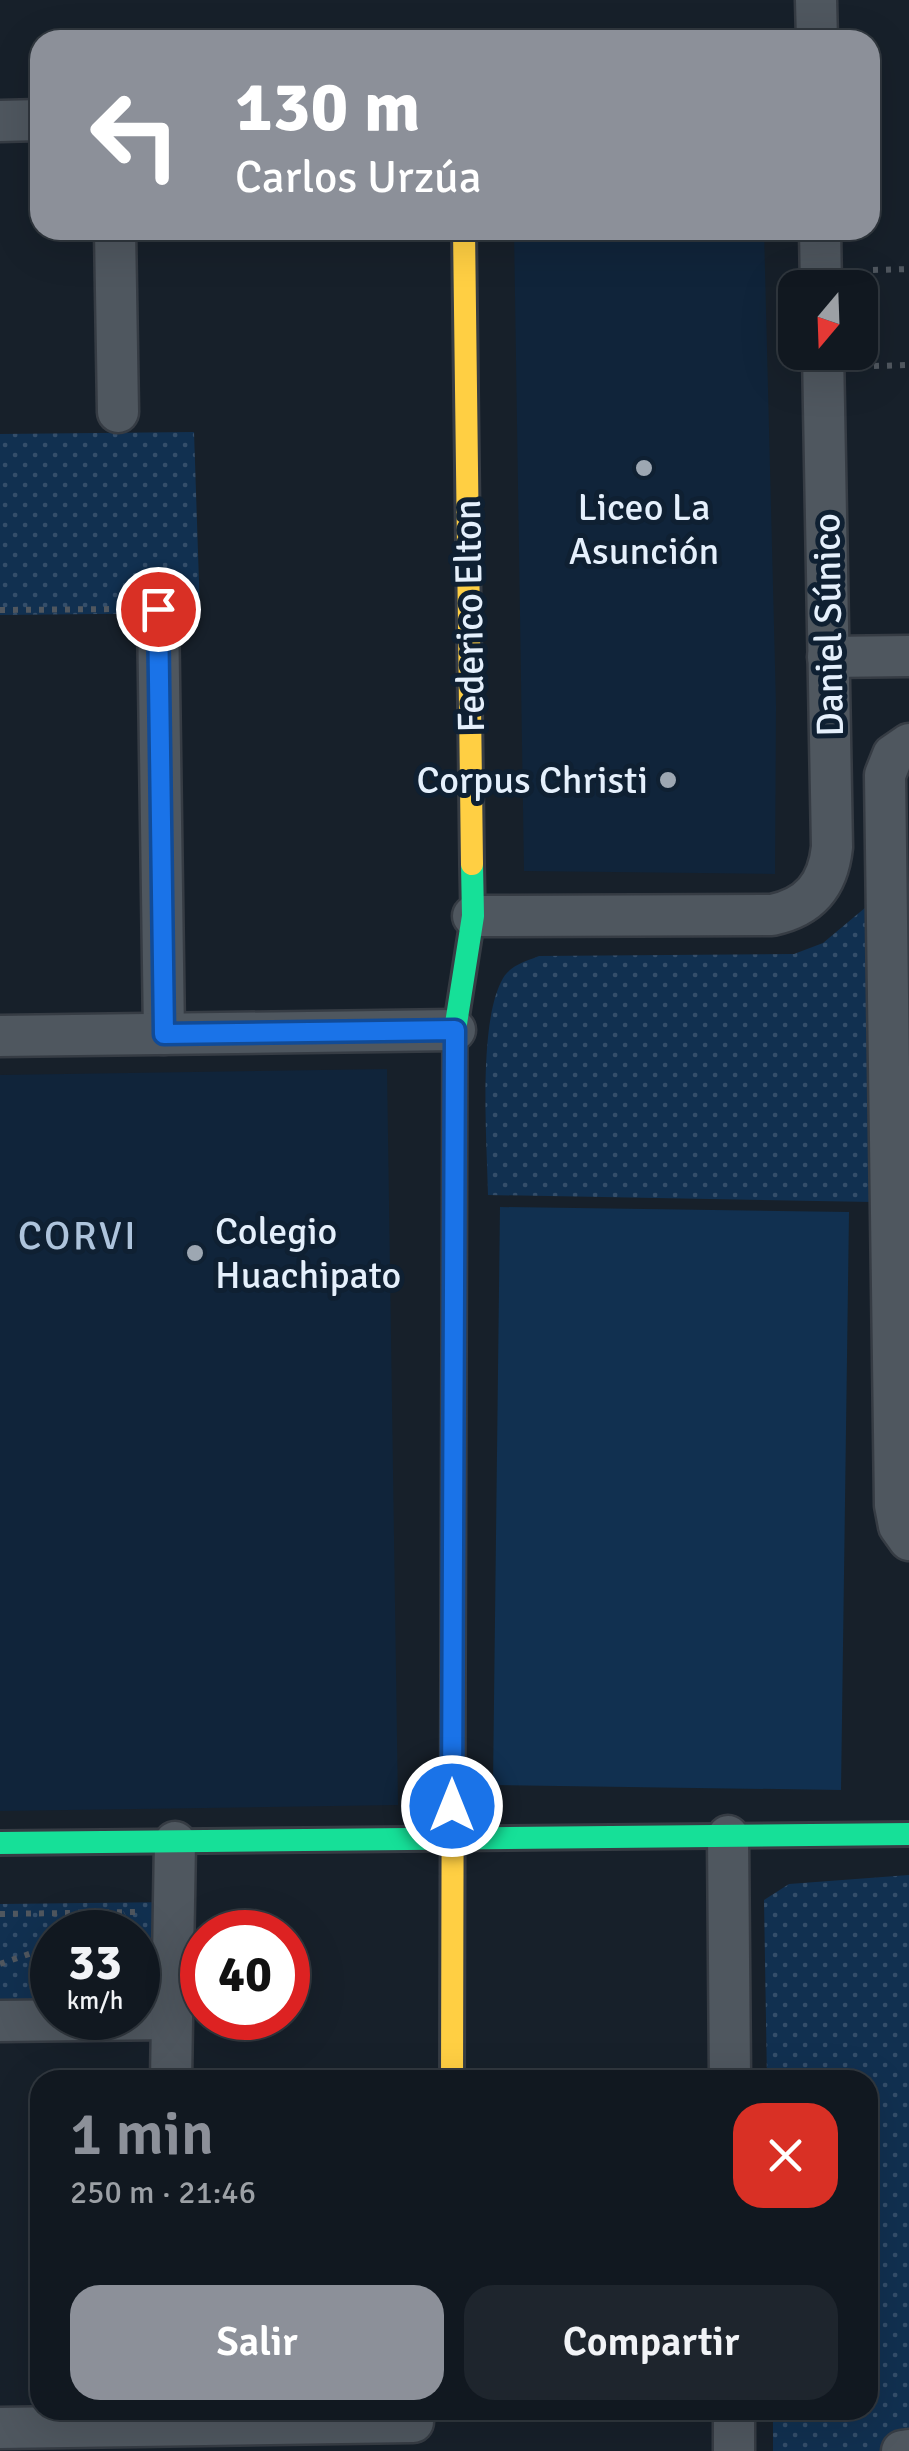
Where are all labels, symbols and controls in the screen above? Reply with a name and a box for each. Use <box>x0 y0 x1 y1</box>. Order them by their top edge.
text: 130 m <box>235 64 420 150</box>
icon: left <box>70 70 200 200</box>
text: Carlos Urzúa <box>235 150 482 205</box>
north arrow <box>778 270 878 370</box>
map controls <box>778 270 878 370</box>
marker: Liceo La Asunción <box>633 457 655 479</box>
place label: Liceo La Asunción <box>569 484 719 575</box>
street label: Federico Elton <box>444 499 495 733</box>
street label: Daniel Súnico <box>803 513 854 737</box>
pin <box>116 567 201 652</box>
icon: arrive <box>131 582 186 637</box>
place label: Corpus Christi <box>417 757 648 804</box>
marker: Corpus Christi <box>657 769 679 791</box>
place label: Colegio Huachipato <box>215 1208 401 1299</box>
district label: CORVI <box>18 1211 138 1261</box>
marker: Colegio Huachipato <box>184 1242 206 1264</box>
position arrow <box>400 1754 504 1858</box>
speed limit sign: 40 <box>180 1910 310 2040</box>
text: 33 <box>68 1932 122 1994</box>
text: km/h <box>67 1985 123 2016</box>
text: 1 min <box>70 2098 214 2172</box>
button: close <box>733 2103 838 2208</box>
text: 250 m · 21:46 <box>70 2173 256 2212</box>
button: Salir <box>70 2285 444 2400</box>
button: Compartir <box>464 2285 838 2400</box>

